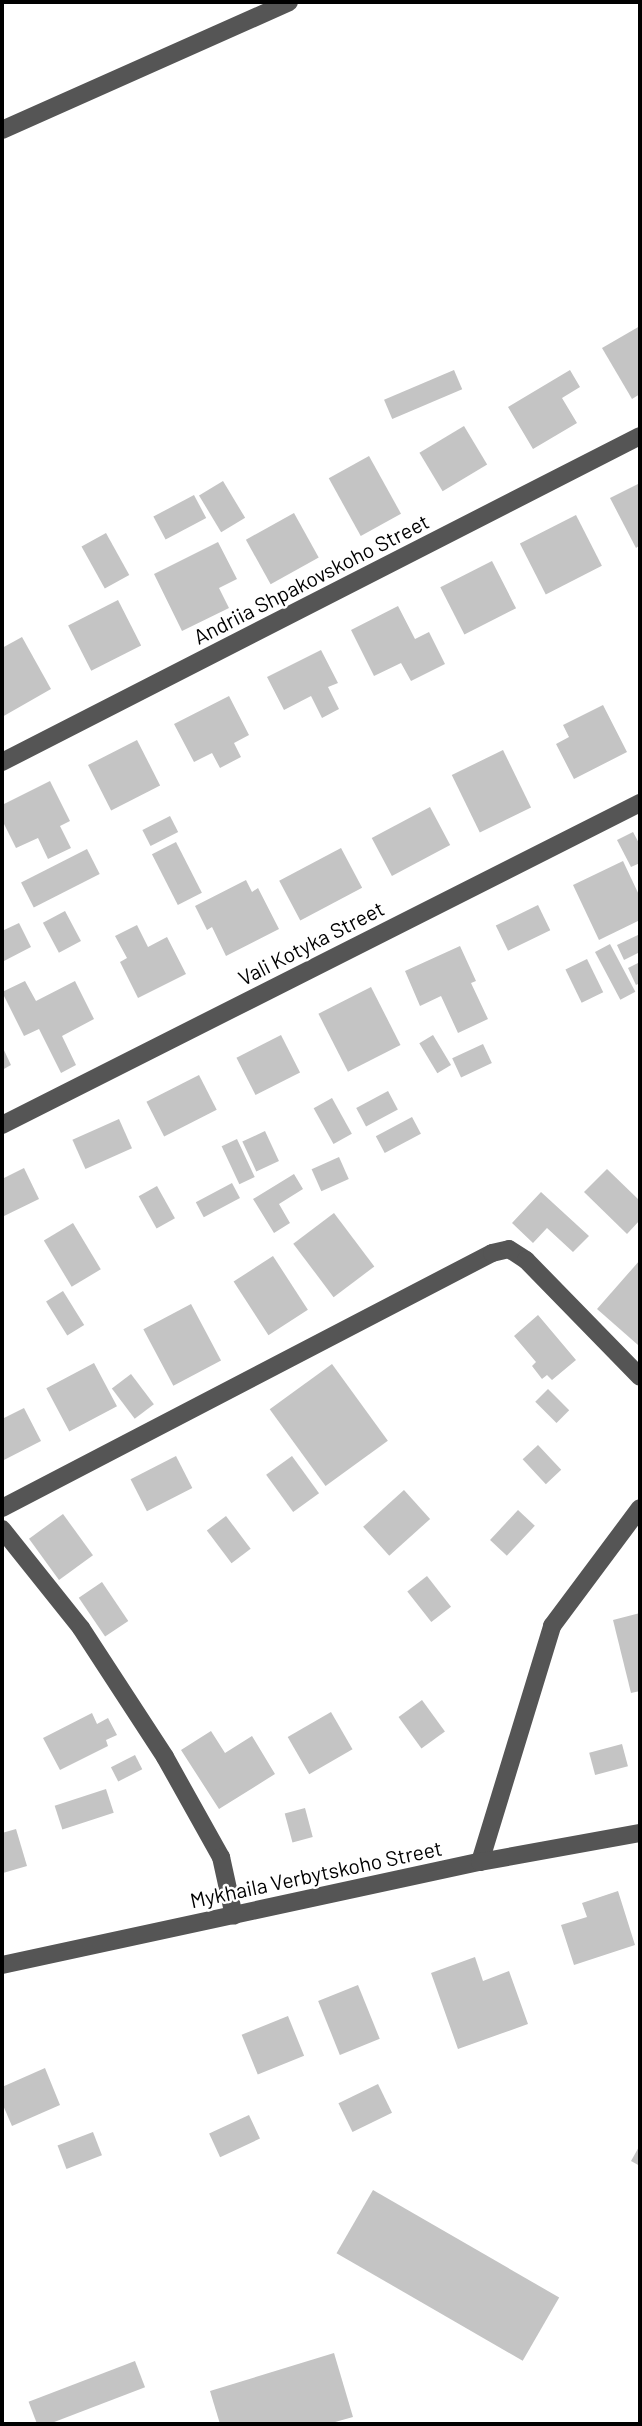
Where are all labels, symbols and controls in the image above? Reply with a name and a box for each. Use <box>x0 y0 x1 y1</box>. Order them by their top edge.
street label: Andriia Shpakovskoho Street <box>189 509 433 649</box>
street label: Vali Kotyka Street <box>234 895 388 991</box>
street label: Mykhaila Verbytskoho Street <box>188 1835 444 1913</box>

